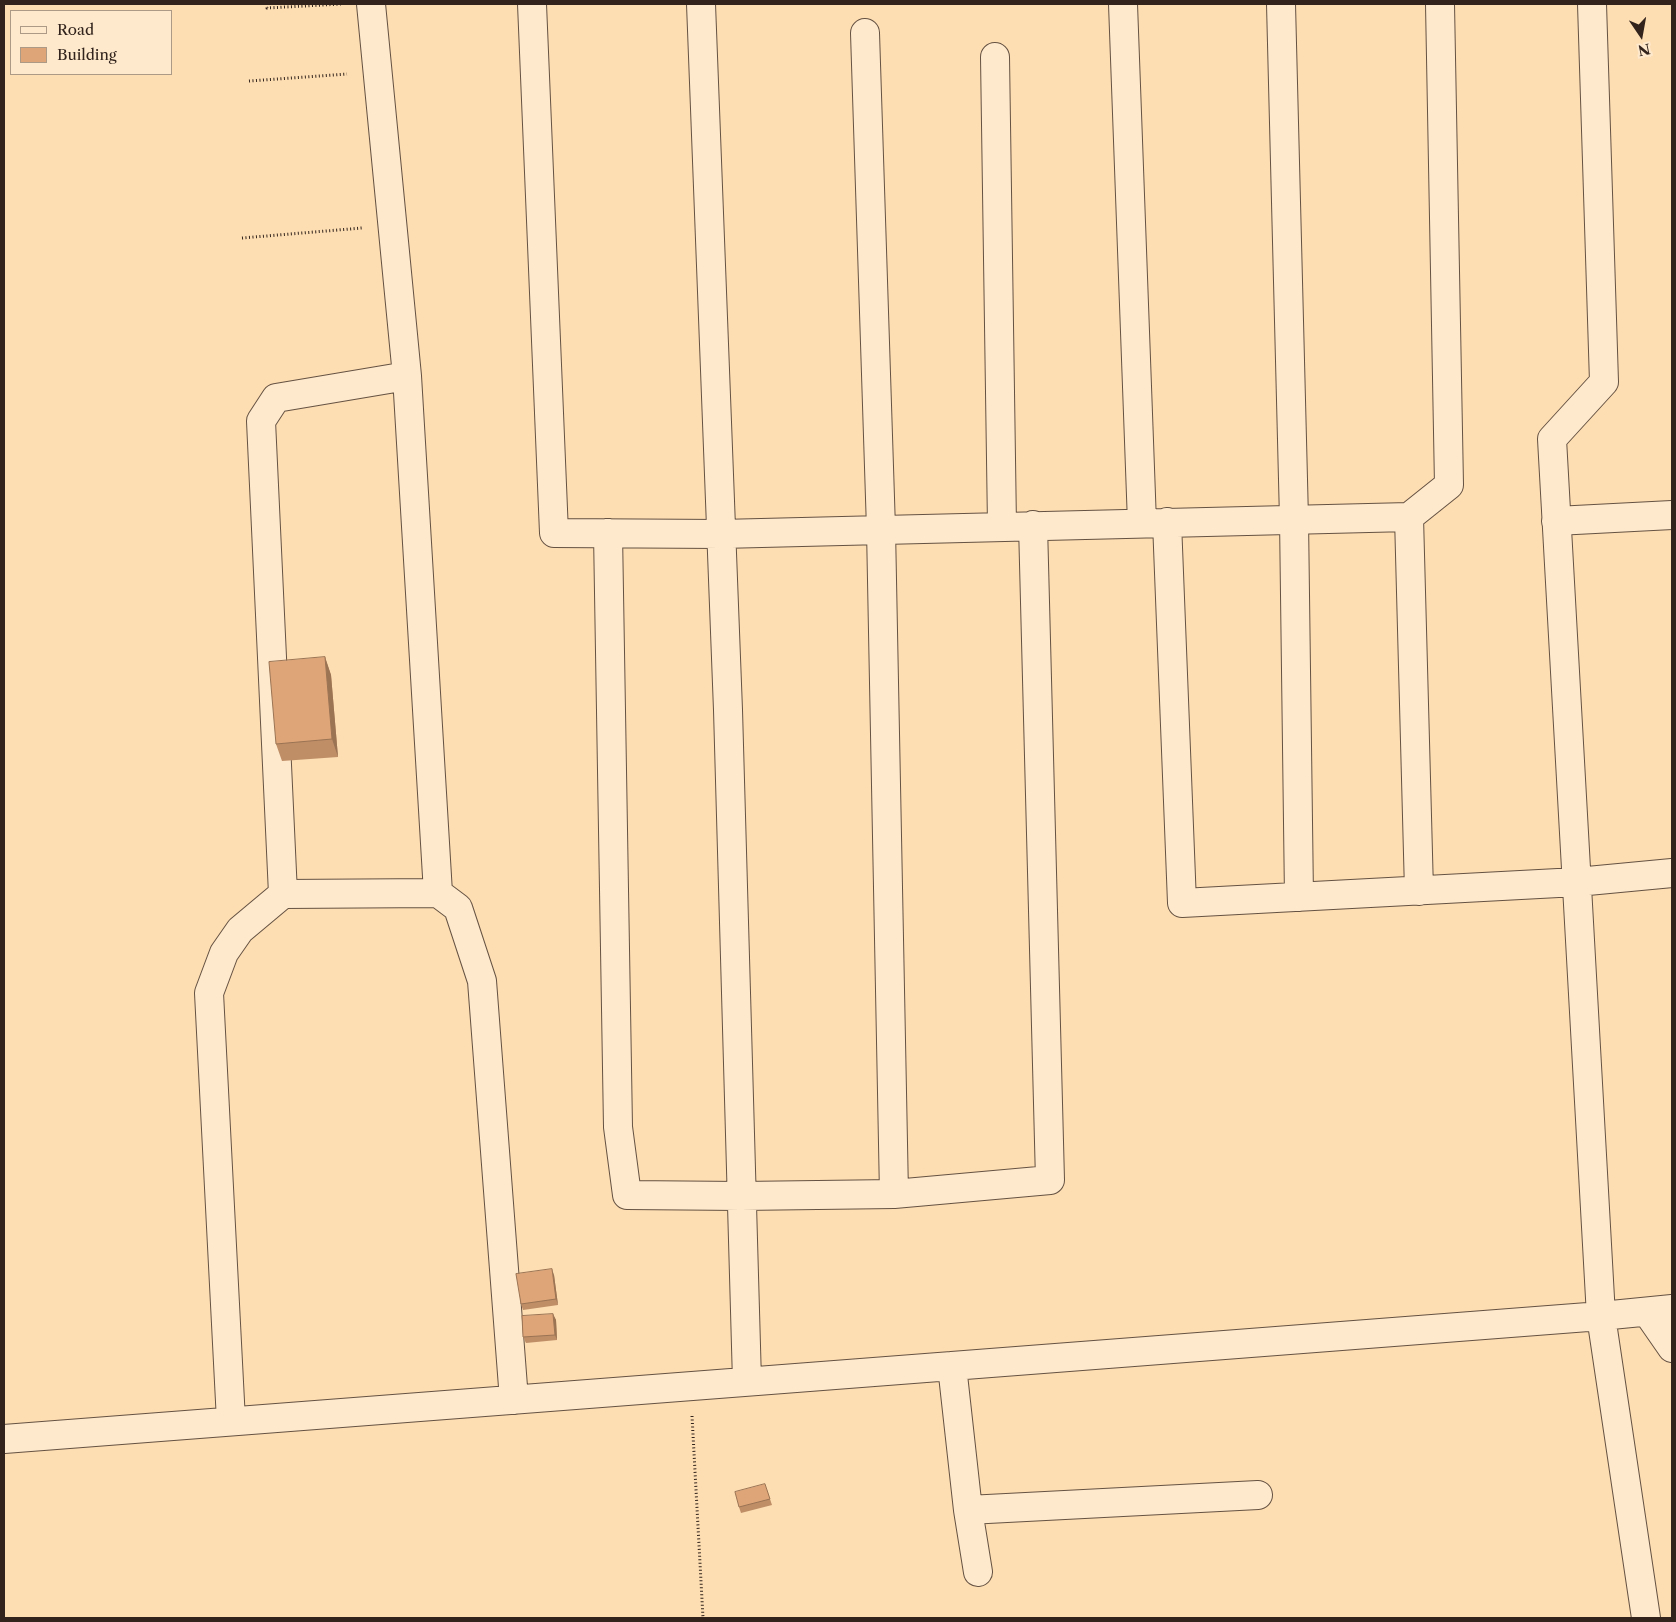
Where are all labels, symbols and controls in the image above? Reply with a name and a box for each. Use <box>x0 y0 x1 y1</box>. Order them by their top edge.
legend <box>10 10 172 75</box>
north arrow <box>1616 10 1666 60</box>
text: Road <box>57 20 94 39</box>
text: N <box>1636 40 1652 60</box>
text: Building <box>57 45 117 64</box>

